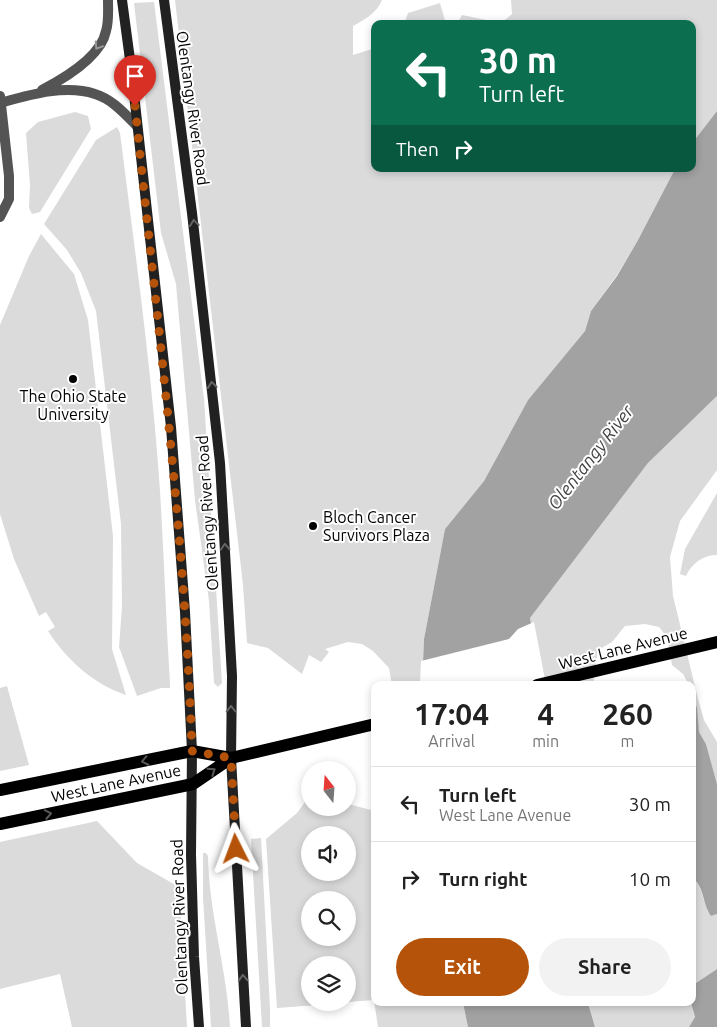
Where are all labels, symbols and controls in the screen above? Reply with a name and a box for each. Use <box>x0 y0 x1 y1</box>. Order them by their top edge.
street label: Olentangy River Road <box>173 30 213 186</box>
icon: left <box>396 40 461 105</box>
text: 30 m <box>479 40 557 80</box>
one-way arrow <box>94 41 104 50</box>
pin <box>114 55 156 106</box>
icon: arrive <box>121 62 149 90</box>
text: Turn left <box>479 81 564 106</box>
icon: right <box>449 135 477 163</box>
text: Then <box>396 138 439 160</box>
one-way arrow <box>189 219 200 227</box>
marker: The Ohio State University <box>67 373 79 385</box>
one-way arrow <box>207 381 218 389</box>
place label: The Ohio State University <box>20 387 126 423</box>
water label: Olentangy River <box>543 400 638 513</box>
street label: Olentangy River Road <box>193 435 221 591</box>
place label: Bloch Cancer Survivors Plaza <box>323 508 430 544</box>
marker: Bloch Cancer Survivors Plaza <box>307 520 319 532</box>
one-way arrow <box>219 543 230 551</box>
street label: West Lane Avenue <box>557 623 689 673</box>
text: 17:04 <box>414 697 489 731</box>
text: 4 <box>537 697 554 731</box>
text: 260 <box>602 697 653 731</box>
one-way arrow <box>226 705 236 712</box>
text: Arrival <box>428 732 475 750</box>
text: min <box>532 732 559 750</box>
text: m <box>621 732 634 750</box>
one-way arrow <box>140 755 149 766</box>
street label: West Lane Avenue <box>49 760 183 806</box>
north arrow <box>301 761 356 816</box>
map controls <box>301 761 356 1011</box>
one-way arrow <box>206 768 216 777</box>
text: Turn left <box>439 784 517 806</box>
icon: left <box>396 790 424 818</box>
text: 30 m <box>629 793 671 815</box>
text: West Lane Avenue <box>439 806 571 824</box>
one-way arrow <box>43 809 52 820</box>
position arrow <box>209 822 261 874</box>
button: sound <box>301 826 356 881</box>
street label: Olentangy River Road <box>167 839 191 995</box>
icon: right <box>396 865 424 893</box>
text: Turn right <box>439 868 527 890</box>
text: 10 m <box>629 868 671 890</box>
button: search <box>301 891 356 946</box>
button: Exit <box>396 938 529 996</box>
button: Share <box>539 938 671 996</box>
button: layers <box>301 956 356 1011</box>
one-way arrow <box>238 974 249 982</box>

